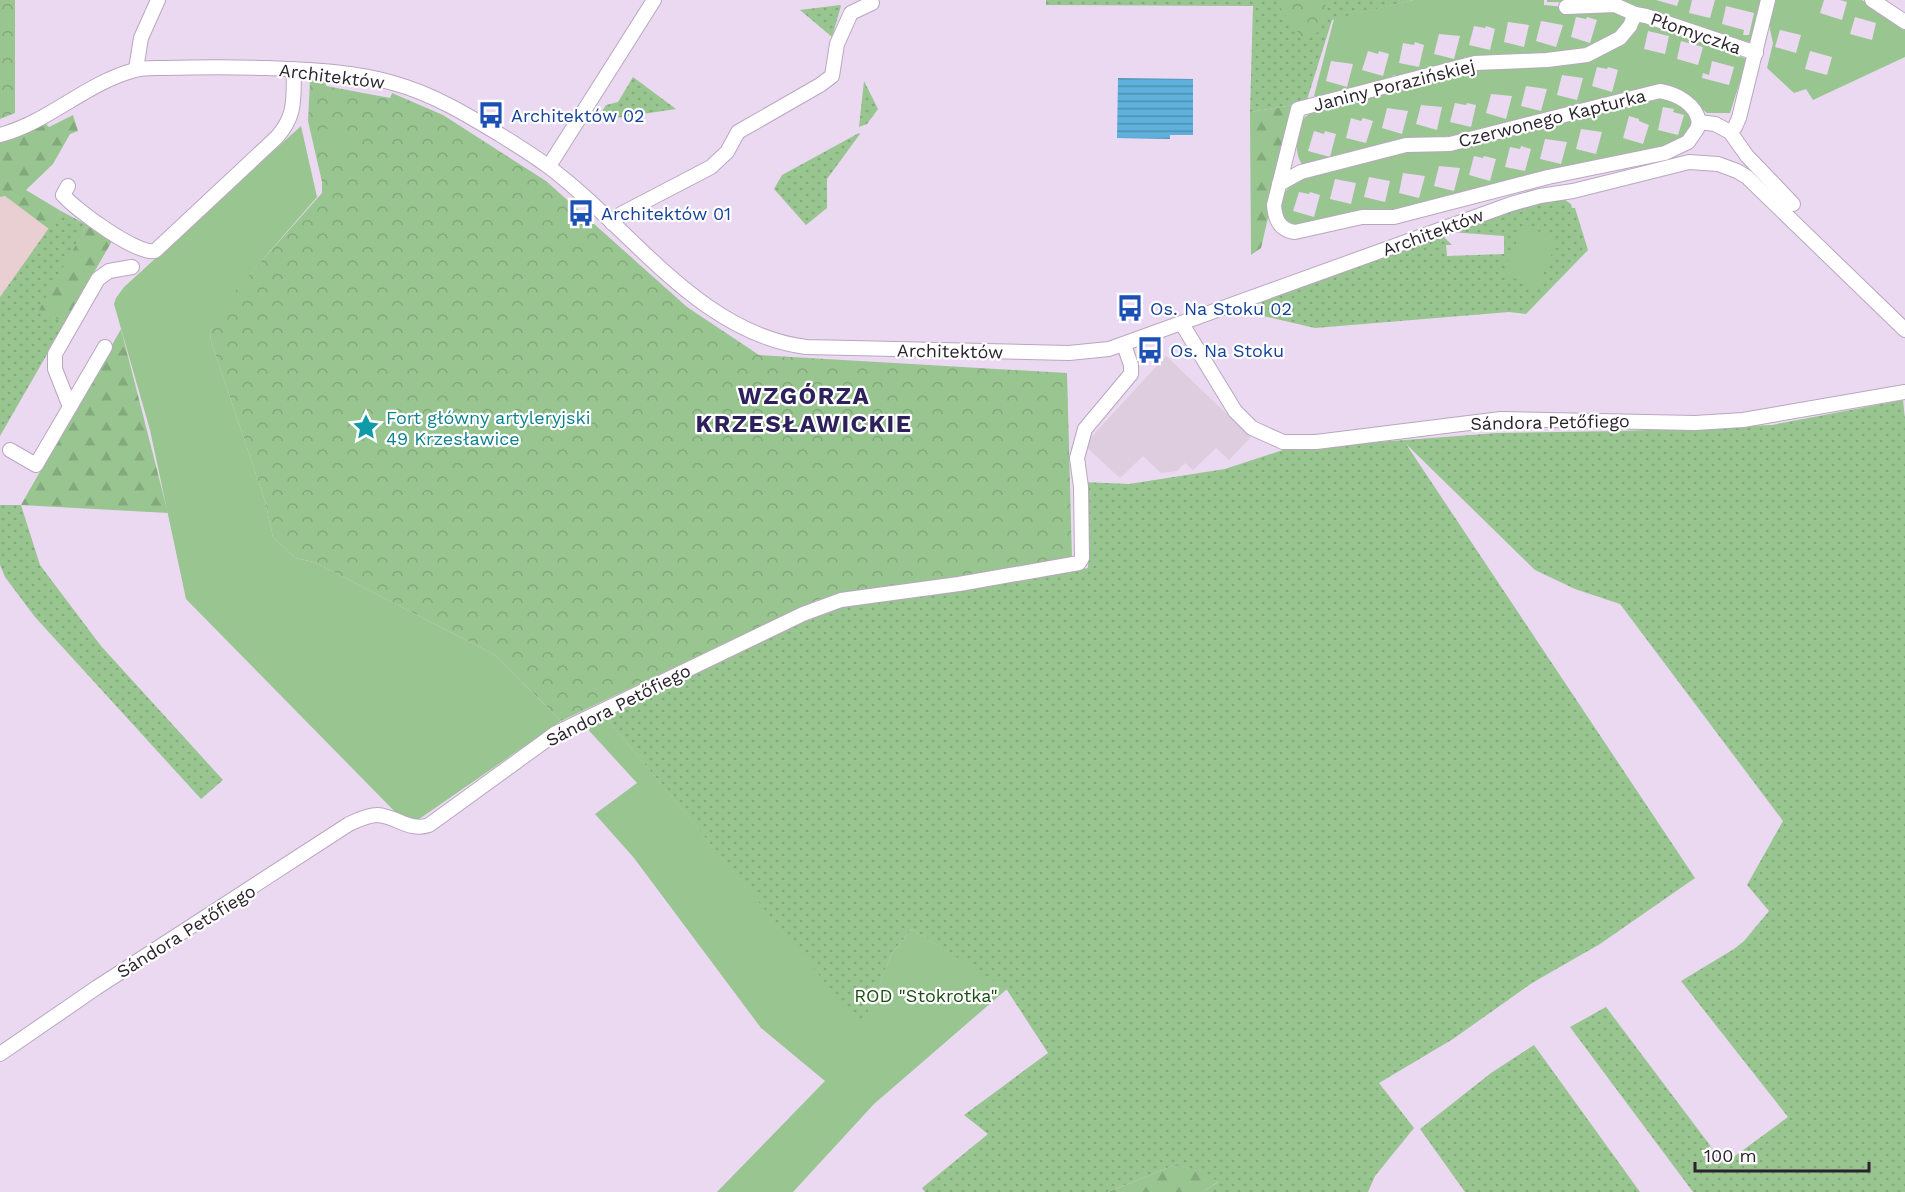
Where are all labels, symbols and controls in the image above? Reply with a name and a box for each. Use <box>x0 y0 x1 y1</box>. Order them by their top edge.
street label: Płomyczka <box>1648 8 1744 58</box>
street label: Janiny Porazińskiej <box>1311 55 1477 115</box>
street label: Architektów <box>278 59 386 93</box>
street label: Czerwonego Kapturka <box>1456 85 1648 151</box>
bus stop icon: Architektów 02 <box>476 100 506 130</box>
place label: Architektów 02 <box>511 105 645 126</box>
bus stop icon: Architektów 01 <box>566 198 596 228</box>
place label: Architektów 01 <box>601 203 731 224</box>
street label: Architektów <box>1380 204 1486 260</box>
bus stop icon: Os. Na Stoku 02 <box>1115 293 1145 323</box>
place label: Os. Na Stoku 02 <box>1150 298 1292 319</box>
bus stop icon: Os. Na Stoku <box>1135 335 1165 365</box>
street label: Architektów <box>897 340 1003 362</box>
place label: Os. Na Stoku <box>1170 340 1284 361</box>
district label: WZGÓRZA KRZESŁAWICKIE <box>696 382 912 438</box>
place label: Fort główny artyleryjski 49 Krzesławice <box>386 407 591 449</box>
street label: Sándora Petőfiego <box>1470 410 1630 434</box>
place icon: Fort główny artyleryjski 49 Krzesławice <box>351 412 381 442</box>
street label: Sándora Petőfiego <box>542 659 694 751</box>
street label: Sándora Petőfiego <box>113 880 259 982</box>
park label: ROD "Stokrotka" <box>854 985 998 1006</box>
scale bar <box>1695 1135 1869 1173</box>
text: 100 m <box>1704 1145 1757 1166</box>

